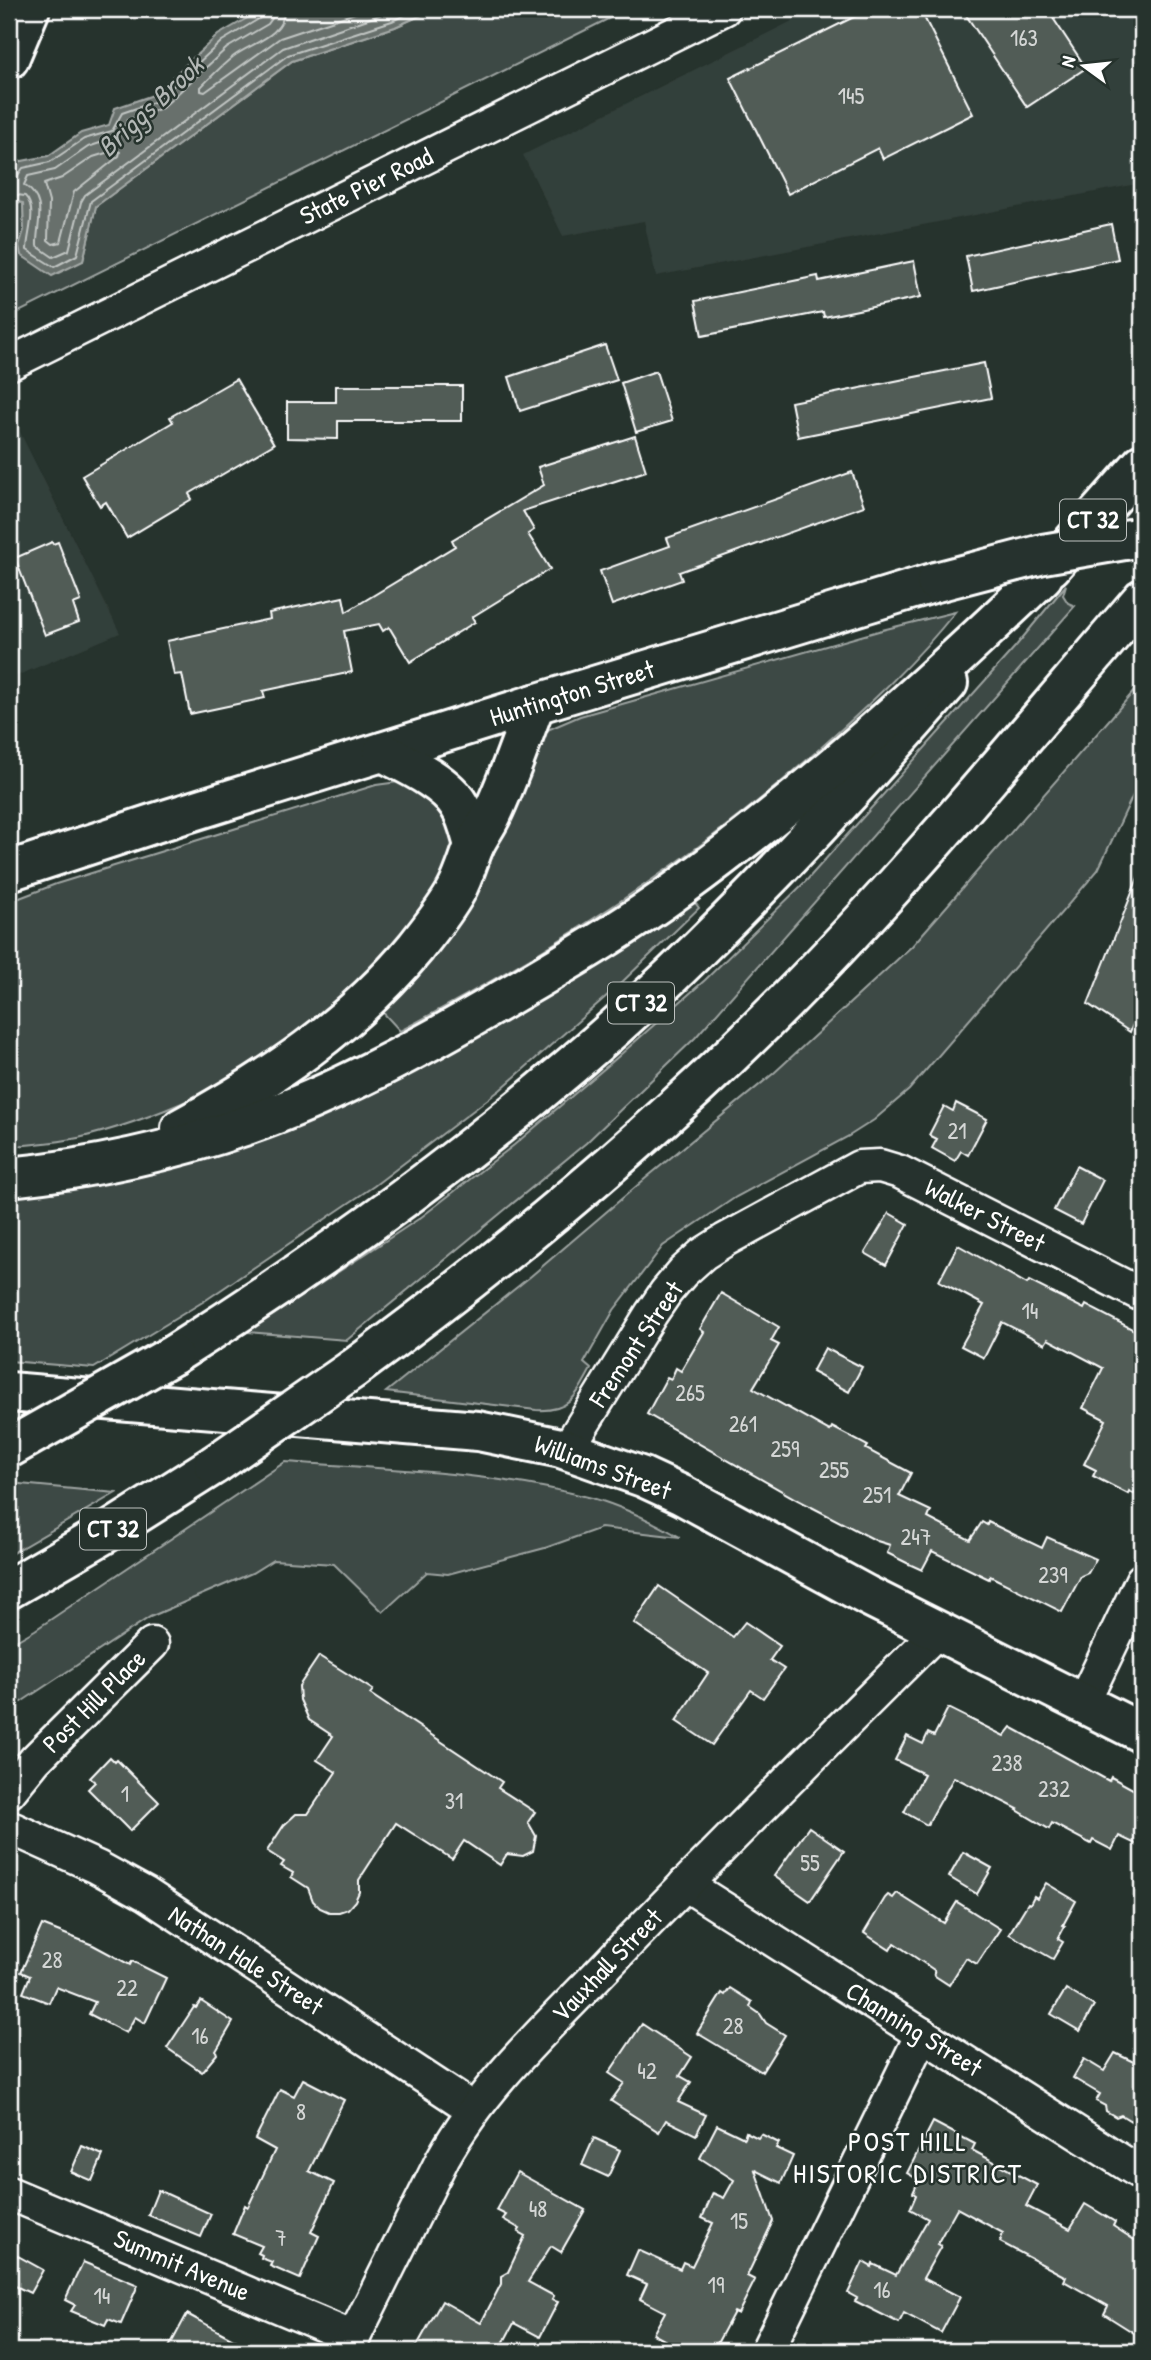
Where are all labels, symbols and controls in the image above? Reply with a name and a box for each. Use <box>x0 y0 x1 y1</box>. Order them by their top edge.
house number: 163 <box>1010 22 1038 53</box>
north arrow <box>1050 32 1120 102</box>
water label: Briggs Brook <box>89 45 213 165</box>
text: N <box>1054 53 1081 70</box>
house number: 145 <box>838 80 865 111</box>
street label: State Pier Road <box>294 138 438 233</box>
road number: CT 32 <box>1060 500 1126 540</box>
street label: Huntington Street <box>485 651 659 734</box>
road number: CT 32 <box>608 982 674 1023</box>
house number: 21 <box>947 1115 967 1146</box>
street label: Walker Street <box>919 1169 1052 1260</box>
street label: Fremont Street <box>580 1273 691 1415</box>
house number: 14 <box>1022 1295 1038 1326</box>
house number: 265 <box>675 1377 705 1408</box>
house number: 261 <box>729 1408 757 1439</box>
street label: Williams Street <box>530 1426 677 1508</box>
house number: 259 <box>771 1433 799 1464</box>
house number: 255 <box>819 1454 849 1485</box>
house number: 251 <box>863 1479 891 1510</box>
road number: CT 32 <box>80 1508 146 1549</box>
house number: 247 <box>901 1521 931 1552</box>
house number: 239 <box>1038 1559 1068 1590</box>
street label: Post Hill Place <box>34 1641 153 1760</box>
house number: 238 <box>991 1747 1023 1778</box>
house number: 232 <box>1038 1773 1070 1804</box>
house number: 1 <box>121 1778 129 1809</box>
house number: 31 <box>445 1785 463 1816</box>
house number: 55 <box>800 1847 820 1878</box>
street label: Nathan Hale Street <box>162 1896 331 2023</box>
street label: Vauxhall Street <box>543 1899 671 2029</box>
house number: 28 <box>42 1944 62 1975</box>
house number: 22 <box>116 1972 138 2003</box>
street label: Channing Street <box>839 1973 990 2085</box>
house number: 28 <box>723 2010 743 2041</box>
house number: 16 <box>191 2020 209 2051</box>
house number: 42 <box>637 2055 657 2086</box>
house number: 8 <box>296 2096 306 2127</box>
district label: POST HILL HISTORIC DISTRICT <box>793 2122 1023 2192</box>
house number: 48 <box>529 2193 547 2224</box>
house number: 15 <box>730 2205 748 2236</box>
street label: Summit Avenue <box>109 2220 255 2309</box>
house number: 7 <box>275 2222 287 2253</box>
house number: 19 <box>708 2269 724 2300</box>
house number: 16 <box>873 2274 891 2305</box>
house number: 14 <box>94 2280 110 2311</box>

